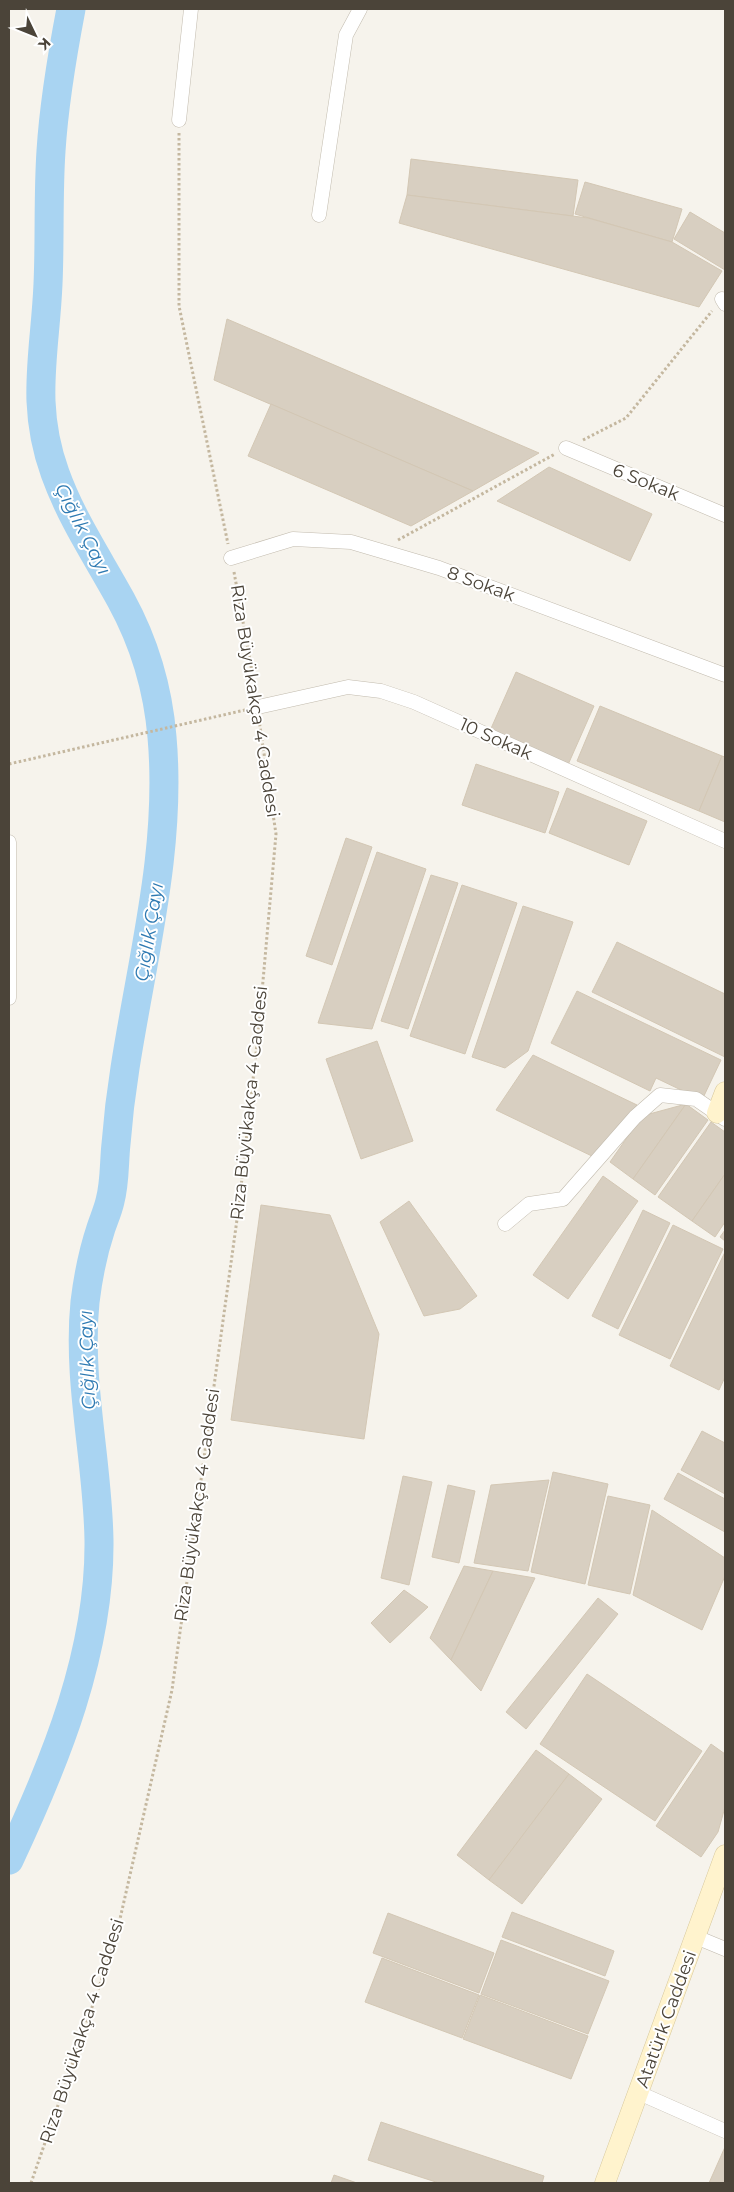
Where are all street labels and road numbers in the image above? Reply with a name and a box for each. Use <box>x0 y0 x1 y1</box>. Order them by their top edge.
street label: 6 Sokak <box>609 459 683 505</box>
street label: 8 Sokak <box>444 562 518 606</box>
street label: Riza Büyükakça 4 Caddesi <box>226 583 284 819</box>
street label: 10 Sokak <box>456 713 536 765</box>
street label: Riza Büyükakça 4 Caddesi <box>226 985 272 1221</box>
street label: Riza Büyükakça 4 Caddesi <box>170 1387 224 1623</box>
street label: Riza Büyükakça 4 Caddesi <box>35 1916 129 2146</box>
street label: Atatürk Caddesi <box>631 1947 701 2091</box>

